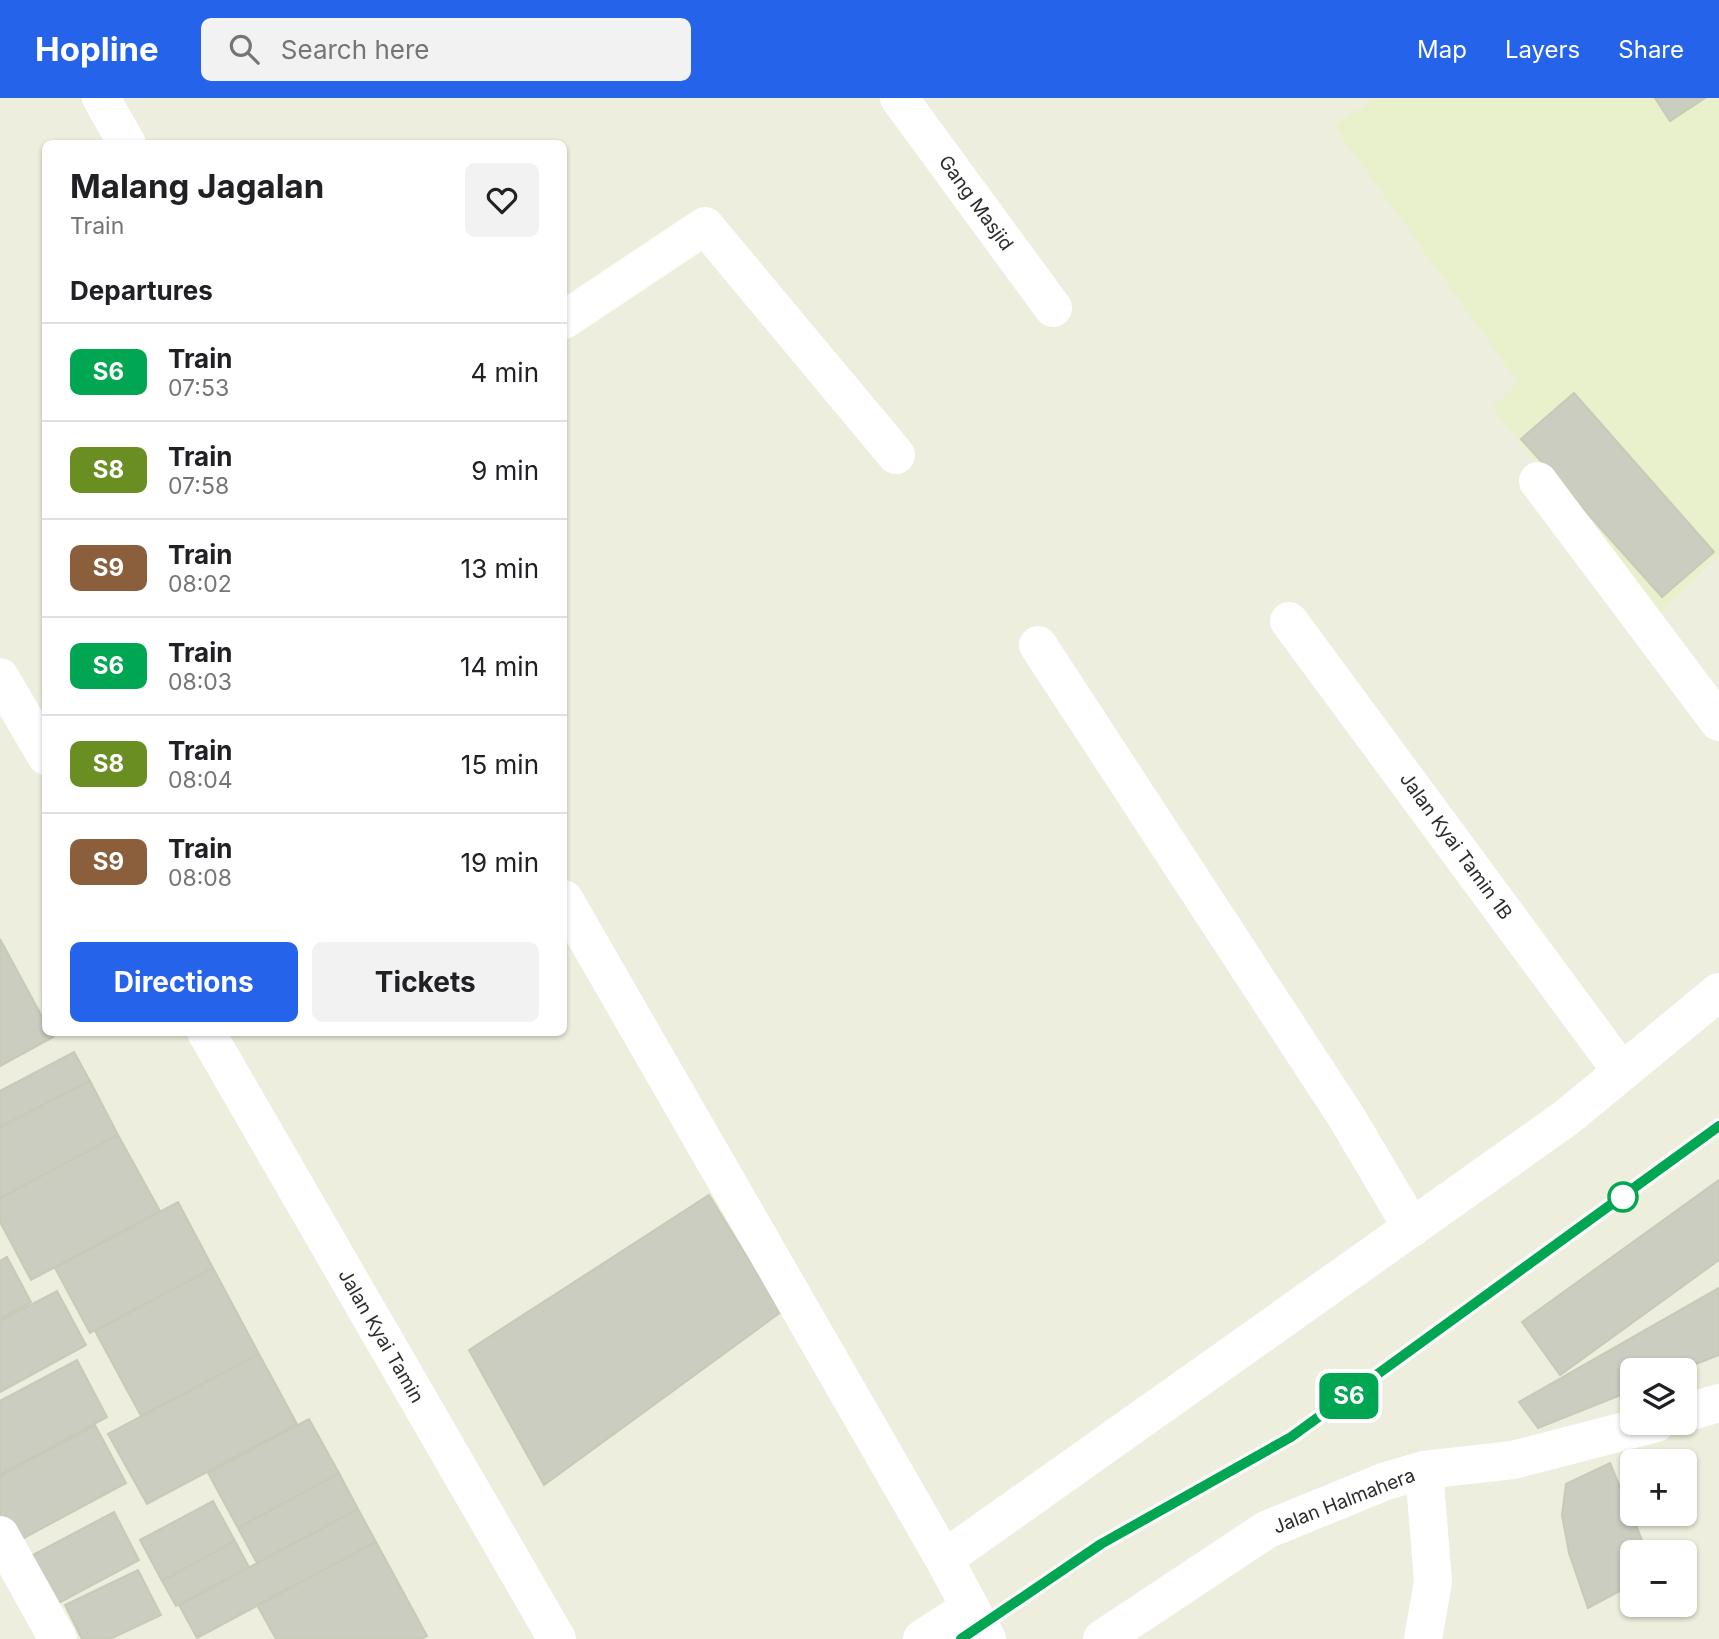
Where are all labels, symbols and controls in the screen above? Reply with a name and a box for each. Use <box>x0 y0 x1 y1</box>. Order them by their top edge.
search box <box>201 18 691 81</box>
text: Hopline <box>35 29 159 69</box>
icon: search <box>225 30 263 68</box>
text: Search here <box>281 34 429 65</box>
text: Map <box>1417 35 1467 64</box>
text: Layers <box>1505 35 1580 64</box>
text: Share <box>1618 35 1684 64</box>
street label: Gang Masjid <box>934 151 1018 255</box>
button: heart <box>465 163 539 237</box>
text: Malang Jagalan <box>70 166 324 206</box>
text: Train <box>70 212 124 240</box>
text: Departures <box>70 275 213 306</box>
text: Train <box>168 343 232 374</box>
text: S6 <box>93 357 124 386</box>
text: 4 min <box>470 357 539 388</box>
text: 07:53 <box>168 374 229 402</box>
text: Train <box>168 441 232 472</box>
text: S8 <box>93 455 124 484</box>
text: 9 min <box>471 455 539 486</box>
text: 07:58 <box>168 472 229 500</box>
text: Train <box>168 539 232 570</box>
text: S9 <box>93 553 124 582</box>
text: 13 min <box>461 553 539 584</box>
text: 08:02 <box>168 570 232 598</box>
text: Train <box>168 637 232 668</box>
text: S6 <box>93 651 124 680</box>
text: 14 min <box>460 651 539 682</box>
text: 08:03 <box>168 668 232 696</box>
text: Train <box>168 735 232 766</box>
text: S8 <box>93 749 124 778</box>
text: 15 min <box>461 749 539 780</box>
text: 08:04 <box>168 766 233 794</box>
street label: Jalan Kyai Tamin 1B <box>1395 768 1517 924</box>
text: Train <box>168 833 232 864</box>
text: S9 <box>93 847 124 876</box>
text: 19 min <box>461 847 539 878</box>
text: 08:08 <box>168 864 232 892</box>
button: Directions <box>70 942 298 1022</box>
button: Tickets <box>312 942 539 1022</box>
unlabelled marker <box>1608 1182 1638 1212</box>
street label: Jalan Kyai Tamin <box>333 1265 429 1407</box>
map controls <box>1620 1358 1697 1617</box>
button: layers <box>1620 1358 1697 1435</box>
line badge: S6 <box>1318 1373 1380 1419</box>
text: S6 <box>1333 1381 1365 1410</box>
button: + <box>1620 1449 1697 1526</box>
street label: Jalan Halmahera <box>1270 1463 1418 1539</box>
button: − <box>1620 1540 1697 1617</box>

